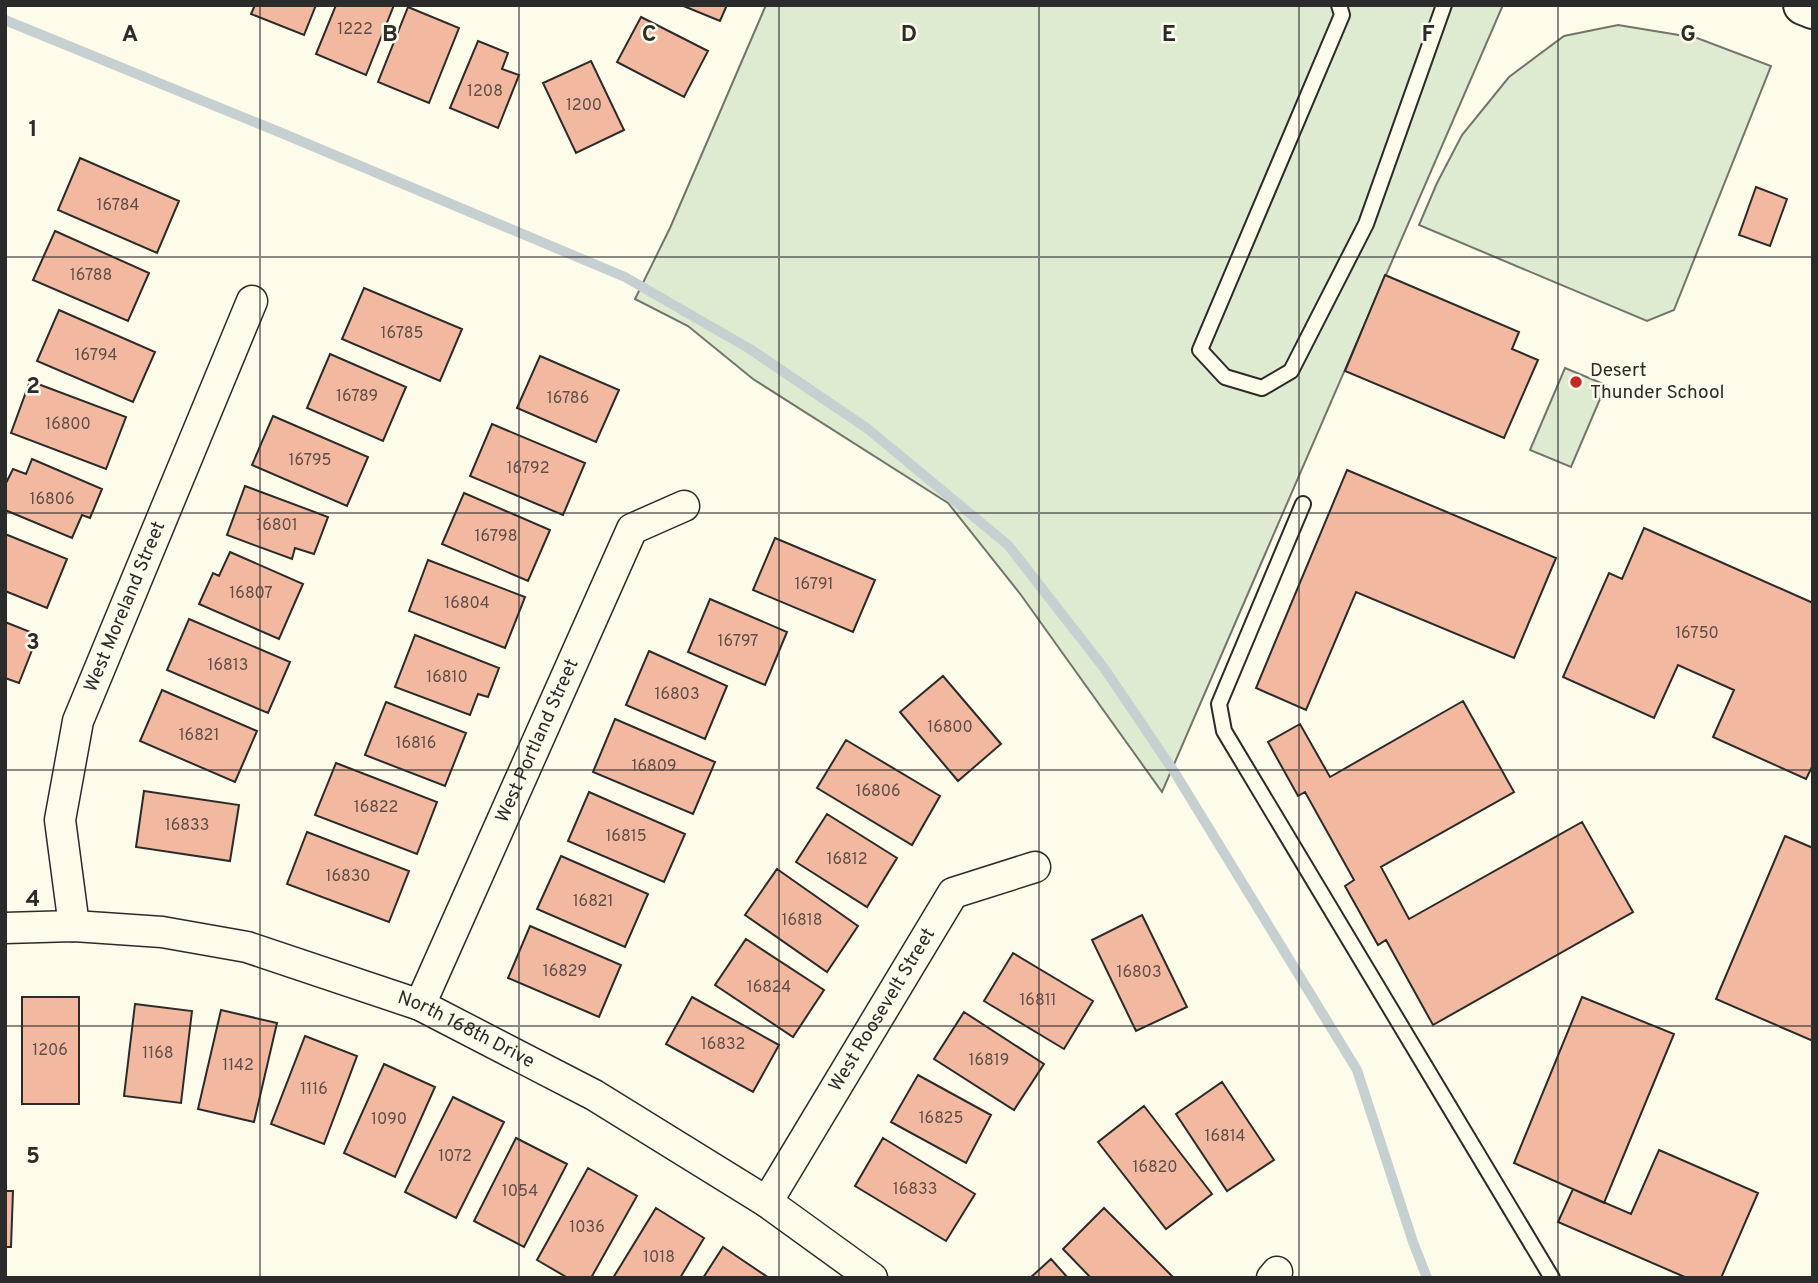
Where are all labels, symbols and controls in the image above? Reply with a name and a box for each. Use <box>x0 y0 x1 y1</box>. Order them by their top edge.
house number: 1222 <box>337 20 373 40</box>
text: A <box>122 21 138 50</box>
text: B <box>382 21 398 50</box>
text: C <box>642 21 656 50</box>
text: D <box>901 21 917 50</box>
text: E <box>1162 21 1176 50</box>
text: F <box>1421 21 1435 50</box>
text: G <box>1680 21 1696 50</box>
house number: 1208 <box>467 82 503 102</box>
house number: 1200 <box>566 96 602 116</box>
text: 1 <box>28 116 38 145</box>
house number: 16784 <box>97 196 139 216</box>
house number: 16788 <box>70 266 112 286</box>
house number: 16785 <box>381 324 423 344</box>
house number: 16794 <box>74 346 118 366</box>
place label: Desert Thunder School <box>1590 359 1725 405</box>
text: 2 <box>26 373 40 402</box>
marker: Desert Thunder School <box>1568 374 1584 390</box>
house number: 16789 <box>336 387 378 407</box>
house number: 16786 <box>547 389 589 409</box>
house number: 16800 <box>45 415 91 435</box>
house number: 16795 <box>288 451 332 471</box>
house number: 16792 <box>507 459 549 479</box>
house number: 16806 <box>30 490 74 510</box>
house number: 16801 <box>256 516 298 536</box>
street label: West Moreland Street <box>79 518 171 696</box>
house number: 16798 <box>475 527 517 547</box>
house number: 16791 <box>794 575 834 595</box>
house number: 16807 <box>229 584 273 604</box>
house number: 16804 <box>444 594 490 614</box>
house number: 16750 <box>1675 624 1719 644</box>
text: 3 <box>26 629 40 658</box>
house number: 16797 <box>718 632 758 652</box>
street label: West Portland Street <box>491 655 585 827</box>
house number: 16813 <box>208 656 248 676</box>
house number: 16810 <box>426 668 468 688</box>
house number: 16803 <box>654 685 700 705</box>
house number: 16800 <box>927 718 973 738</box>
house number: 16821 <box>179 726 219 746</box>
house number: 16816 <box>396 734 436 754</box>
house number: 16809 <box>632 757 676 777</box>
house number: 16806 <box>856 782 900 802</box>
house number: 16822 <box>354 798 398 818</box>
house number: 16833 <box>165 816 209 836</box>
house number: 16815 <box>605 827 647 847</box>
house number: 16812 <box>826 850 868 870</box>
house number: 16830 <box>325 867 371 887</box>
text: 4 <box>26 886 40 915</box>
house number: 16821 <box>573 892 613 912</box>
house number: 16818 <box>781 911 823 931</box>
street label: West Roosevelt Street <box>824 924 941 1096</box>
house number: 16829 <box>543 962 587 982</box>
house number: 16803 <box>1116 963 1162 983</box>
house number: 16824 <box>747 978 791 998</box>
street label: North 168th Drive <box>394 986 539 1074</box>
house number: 16811 <box>1019 991 1057 1011</box>
house number: 16832 <box>701 1035 745 1055</box>
house number: 1206 <box>32 1041 68 1061</box>
house number: 1168 <box>142 1044 174 1064</box>
house number: 16819 <box>969 1051 1009 1071</box>
house number: 1142 <box>222 1056 254 1076</box>
house number: 1116 <box>300 1080 328 1100</box>
house number: 16825 <box>919 1109 963 1129</box>
house number: 1090 <box>371 1110 407 1130</box>
house number: 16814 <box>1205 1127 1245 1147</box>
text: 5 <box>26 1143 40 1172</box>
house number: 1072 <box>438 1147 472 1167</box>
house number: 16820 <box>1132 1158 1178 1178</box>
house number: 16833 <box>893 1180 937 1200</box>
house number: 1054 <box>502 1182 538 1202</box>
house number: 1036 <box>569 1218 605 1238</box>
house number: 1018 <box>643 1248 675 1268</box>

